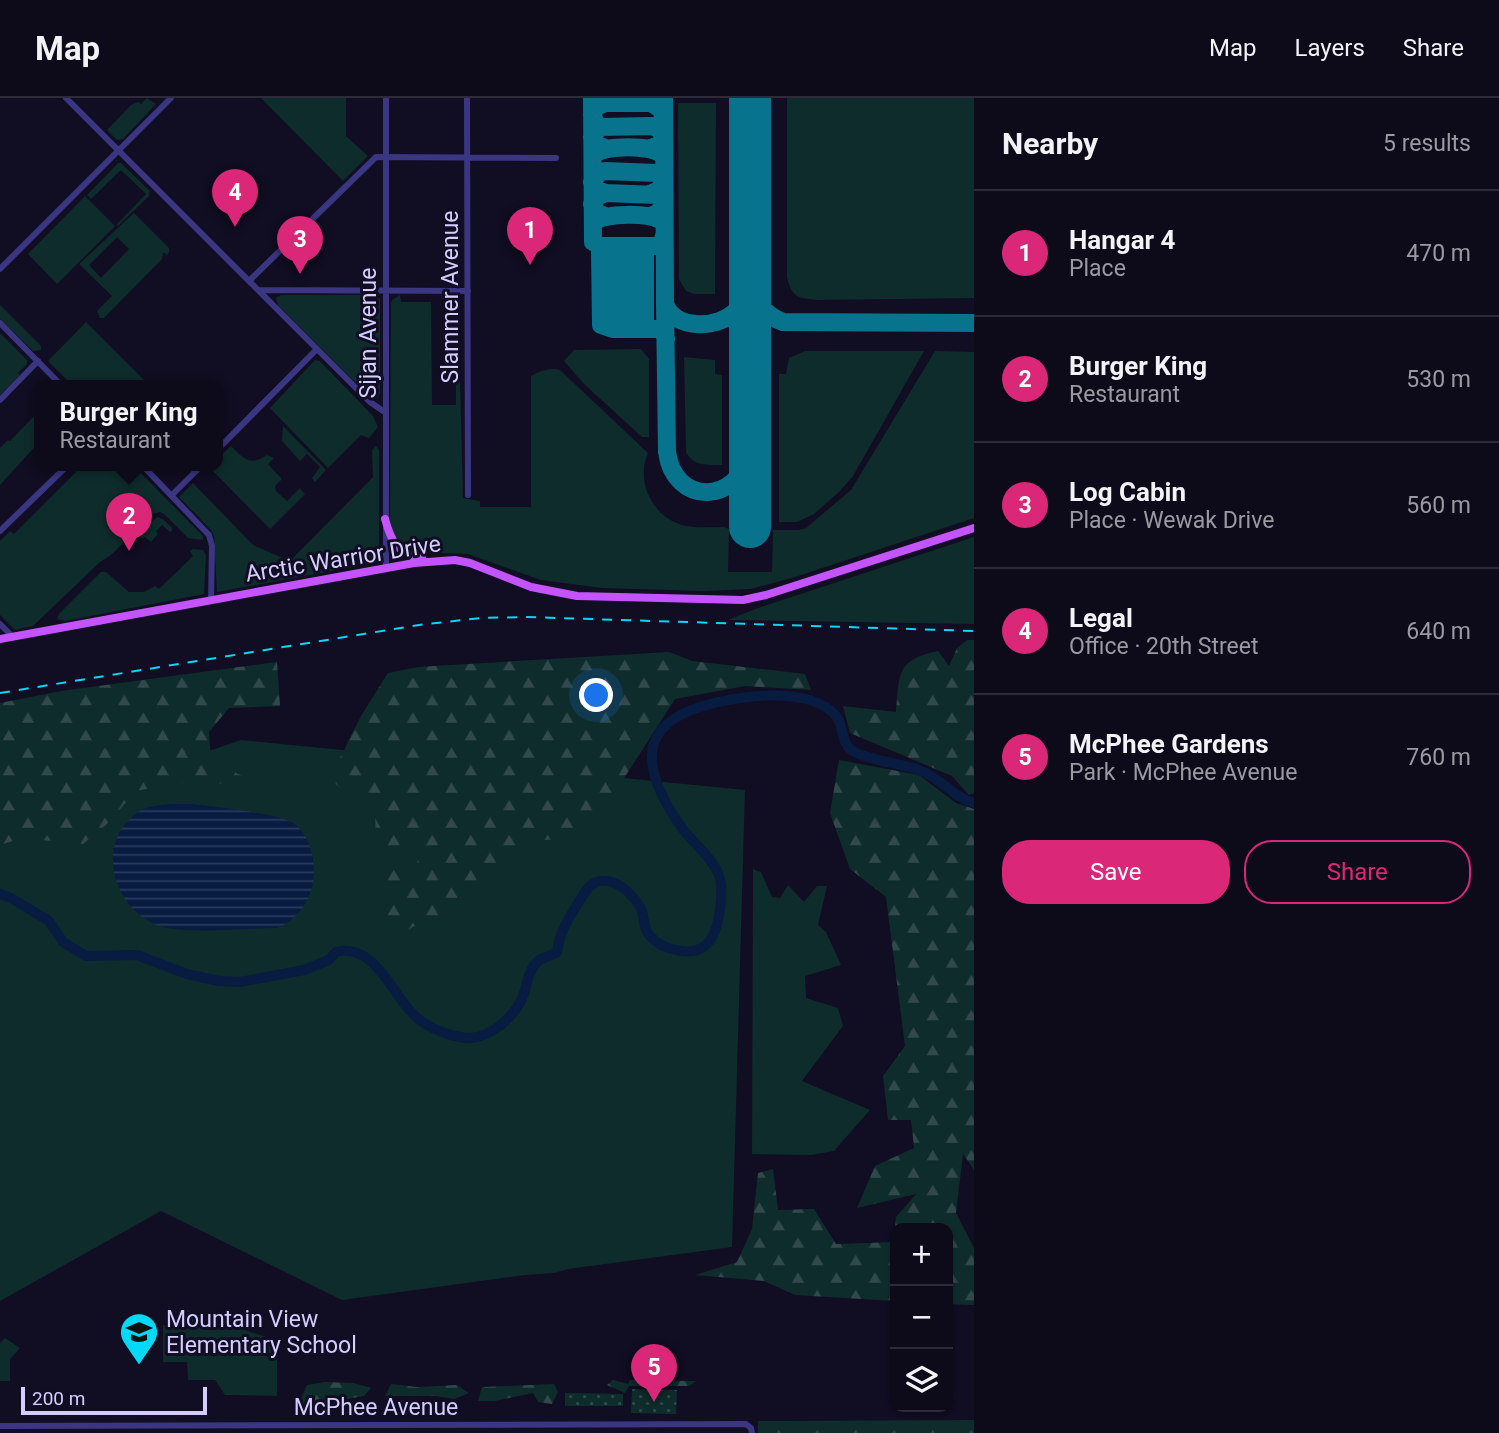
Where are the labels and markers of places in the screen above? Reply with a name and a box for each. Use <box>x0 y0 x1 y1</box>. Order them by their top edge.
pin: 4 <box>212 169 258 227</box>
pin: 1 <box>507 207 553 265</box>
pin: 3 <box>277 216 323 274</box>
pin: 2 <box>106 493 152 551</box>
place label: Mountain View Elementary School <box>166 1306 357 1359</box>
school or university icon: Mountain View Elementary School <box>118 1311 160 1366</box>
pin: 5 <box>631 1344 677 1402</box>

